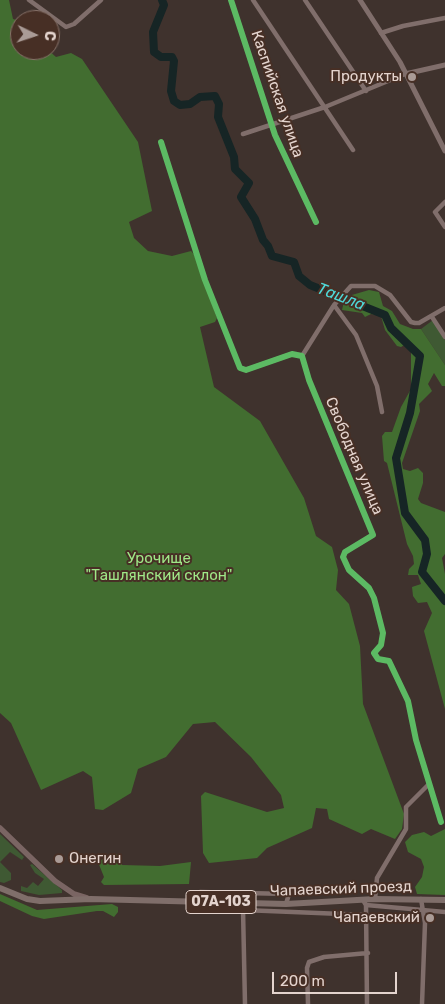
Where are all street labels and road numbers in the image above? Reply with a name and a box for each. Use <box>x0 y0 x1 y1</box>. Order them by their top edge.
street label: Каспийская улица <box>247 28 307 160</box>
street label: Свободная улица <box>321 395 387 517</box>
street label: Чапаевский проезд <box>270 878 412 900</box>
road number: 07А-103 <box>186 890 256 914</box>

